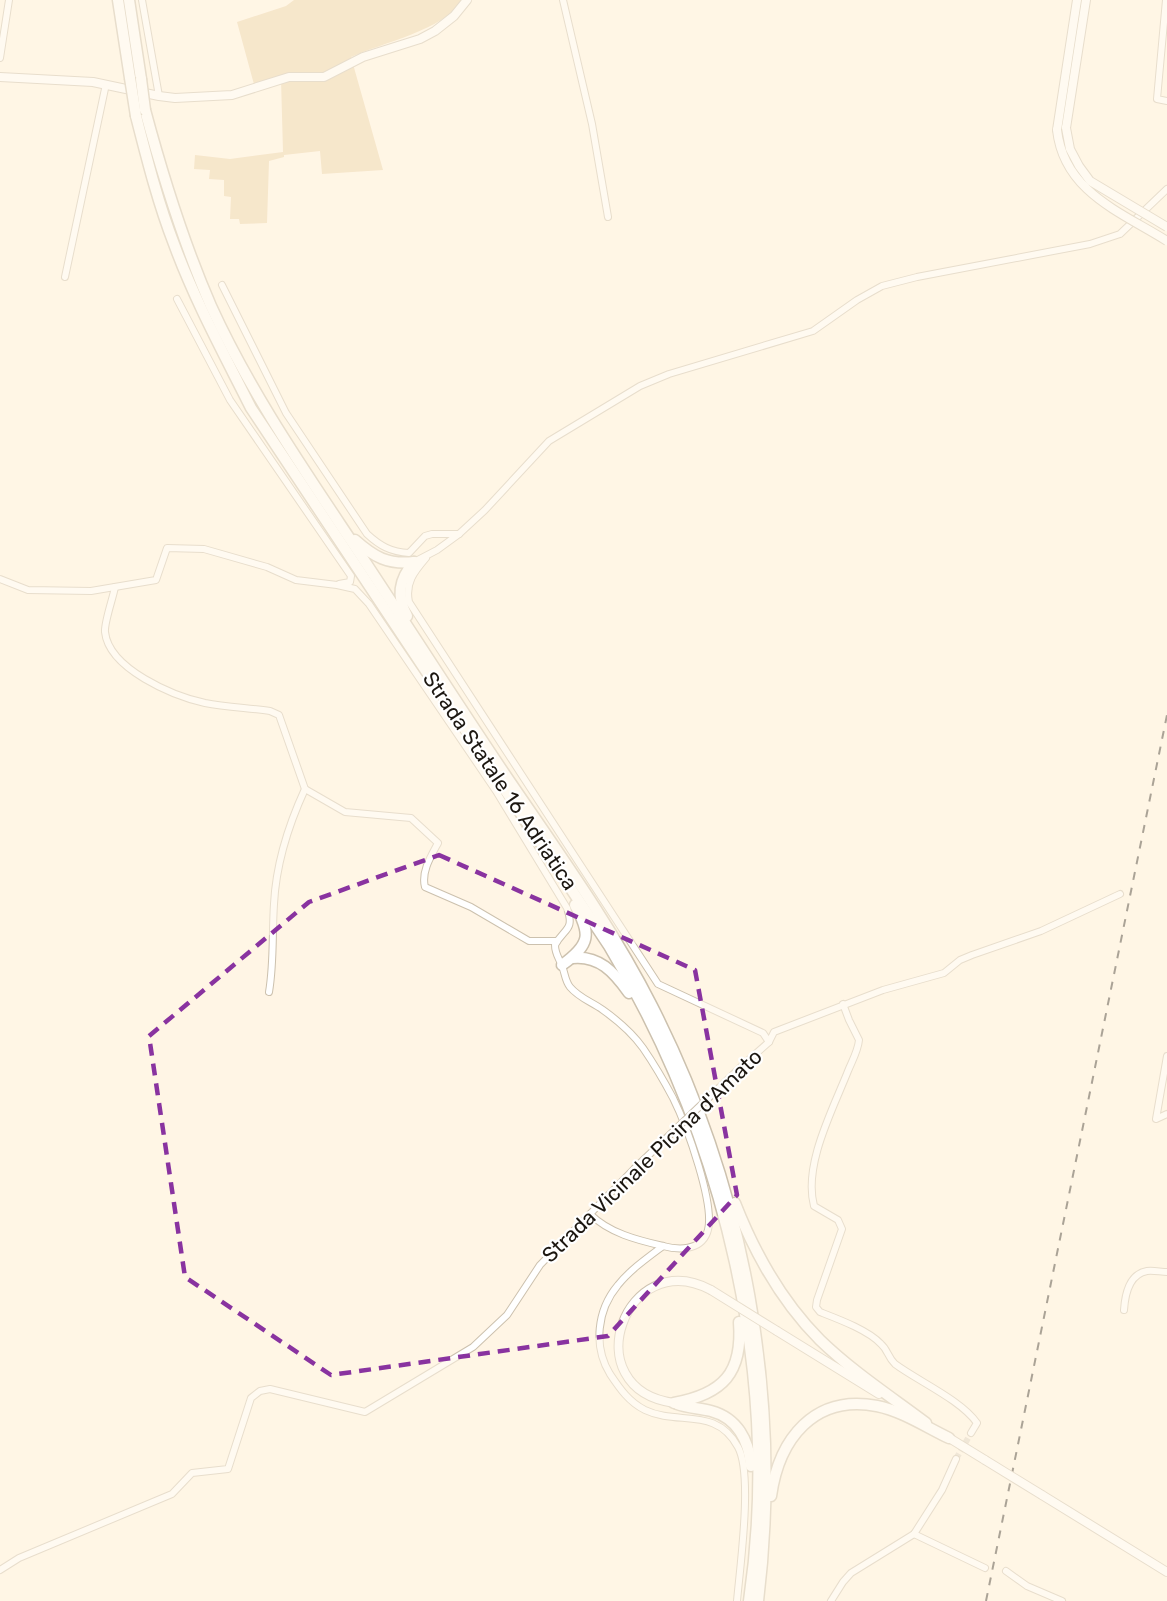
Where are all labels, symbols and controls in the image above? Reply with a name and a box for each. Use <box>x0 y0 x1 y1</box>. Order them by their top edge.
street label: Strada Statale 16 Adriatica <box>418 667 583 895</box>
street label: Strada Vicinale Picina d'Amato <box>537 1044 767 1267</box>

